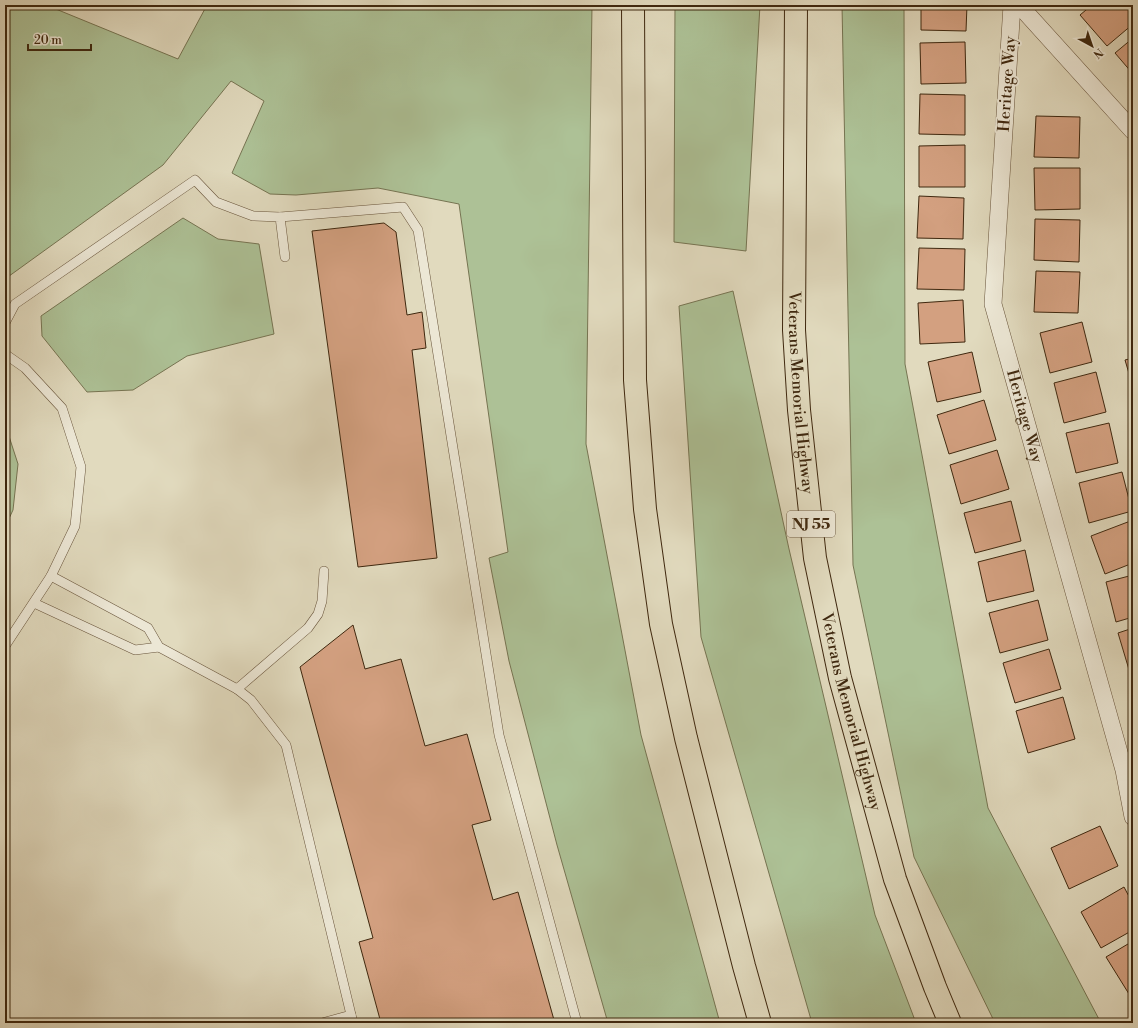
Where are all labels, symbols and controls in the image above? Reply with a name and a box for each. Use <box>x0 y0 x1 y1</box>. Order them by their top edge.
scale bar <box>28 26 91 52</box>
north arrow <box>1072 26 1112 66</box>
text: 20 m <box>34 33 62 48</box>
street label: Heritage Way <box>994 35 1020 133</box>
text: N <box>1090 45 1106 61</box>
street label: Veterans Memorial Highway <box>784 290 818 495</box>
street label: Heritage Way <box>1002 367 1047 465</box>
road number: NJ 55 <box>787 511 835 537</box>
street label: Veterans Memorial Highway <box>816 610 886 813</box>

